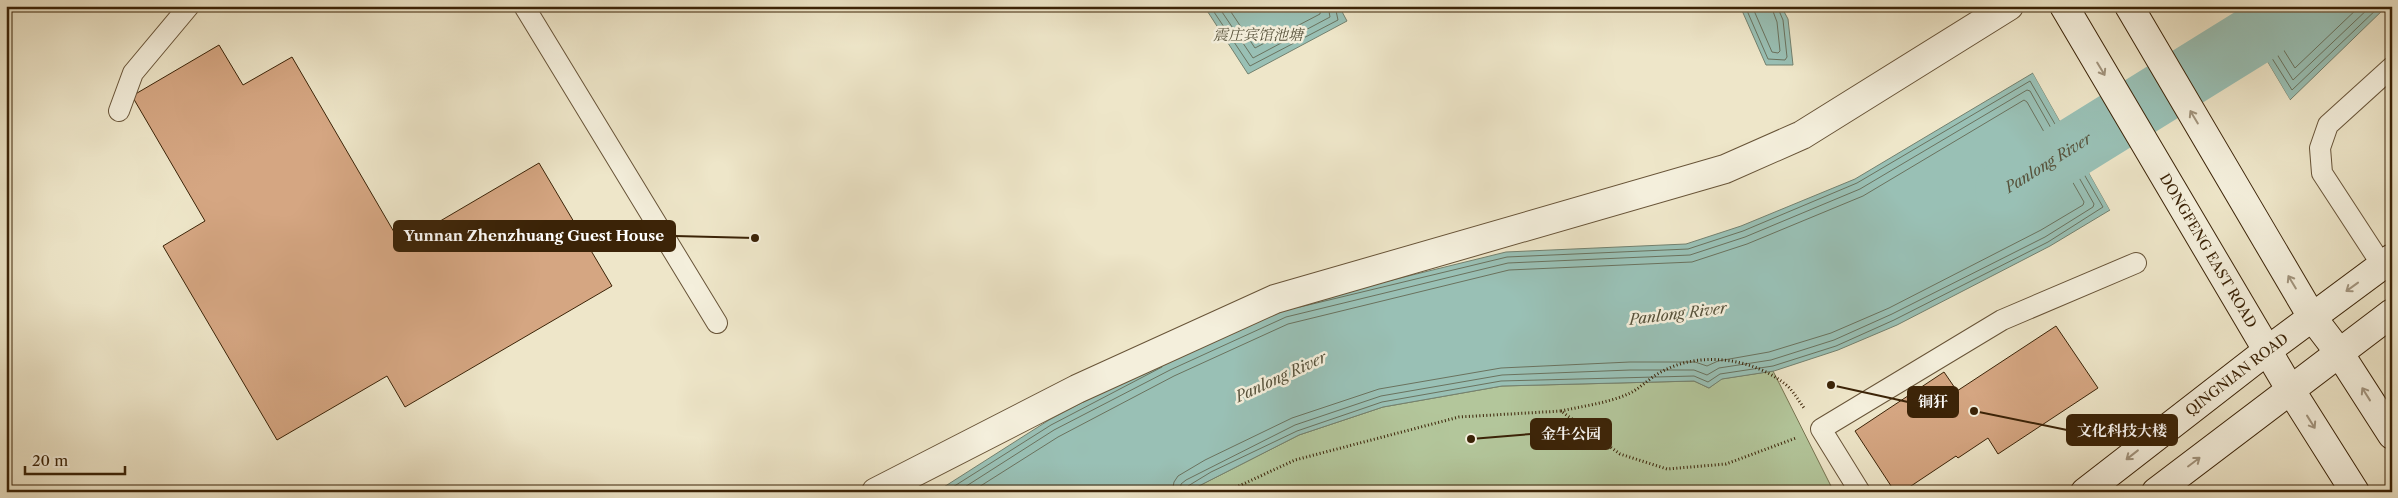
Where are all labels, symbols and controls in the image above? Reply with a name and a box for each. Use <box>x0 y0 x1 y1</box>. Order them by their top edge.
water label: 震庄宾馆池塘 <box>1213 25 1305 44</box>
one-way arrow <box>2097 62 2107 76</box>
one-way arrow <box>2189 111 2199 125</box>
water label: Panlong River <box>2000 128 2096 197</box>
street label: DONGFENG EAST ROAD <box>2156 170 2261 331</box>
callout: Yunnan Zhenzhuang Guest House <box>394 221 675 251</box>
text: Yunnan Zhenzhuang Guest House <box>403 226 664 245</box>
one-way arrow <box>2286 276 2296 290</box>
one-way arrow <box>2346 282 2360 292</box>
water label: Panlong River <box>1627 298 1729 329</box>
street label: QINGNIAN ROAD <box>2182 329 2292 420</box>
water label: Panlong River <box>1231 347 1330 406</box>
callout: 铜犴 <box>1908 387 1958 417</box>
one-way arrow <box>2360 387 2371 401</box>
text: 铜犴 <box>1918 392 1948 411</box>
one-way arrow <box>2307 414 2317 428</box>
callout: 文化科技大楼 <box>2067 415 2177 445</box>
callout: 金牛公园 <box>1531 419 1611 449</box>
text: 文化科技大楼 <box>2077 421 2167 440</box>
text: 金牛公园 <box>1541 424 1601 443</box>
scale bar <box>25 443 125 475</box>
one-way arrow <box>2126 450 2139 461</box>
text: 20 m <box>32 451 68 470</box>
one-way arrow <box>2187 457 2201 467</box>

